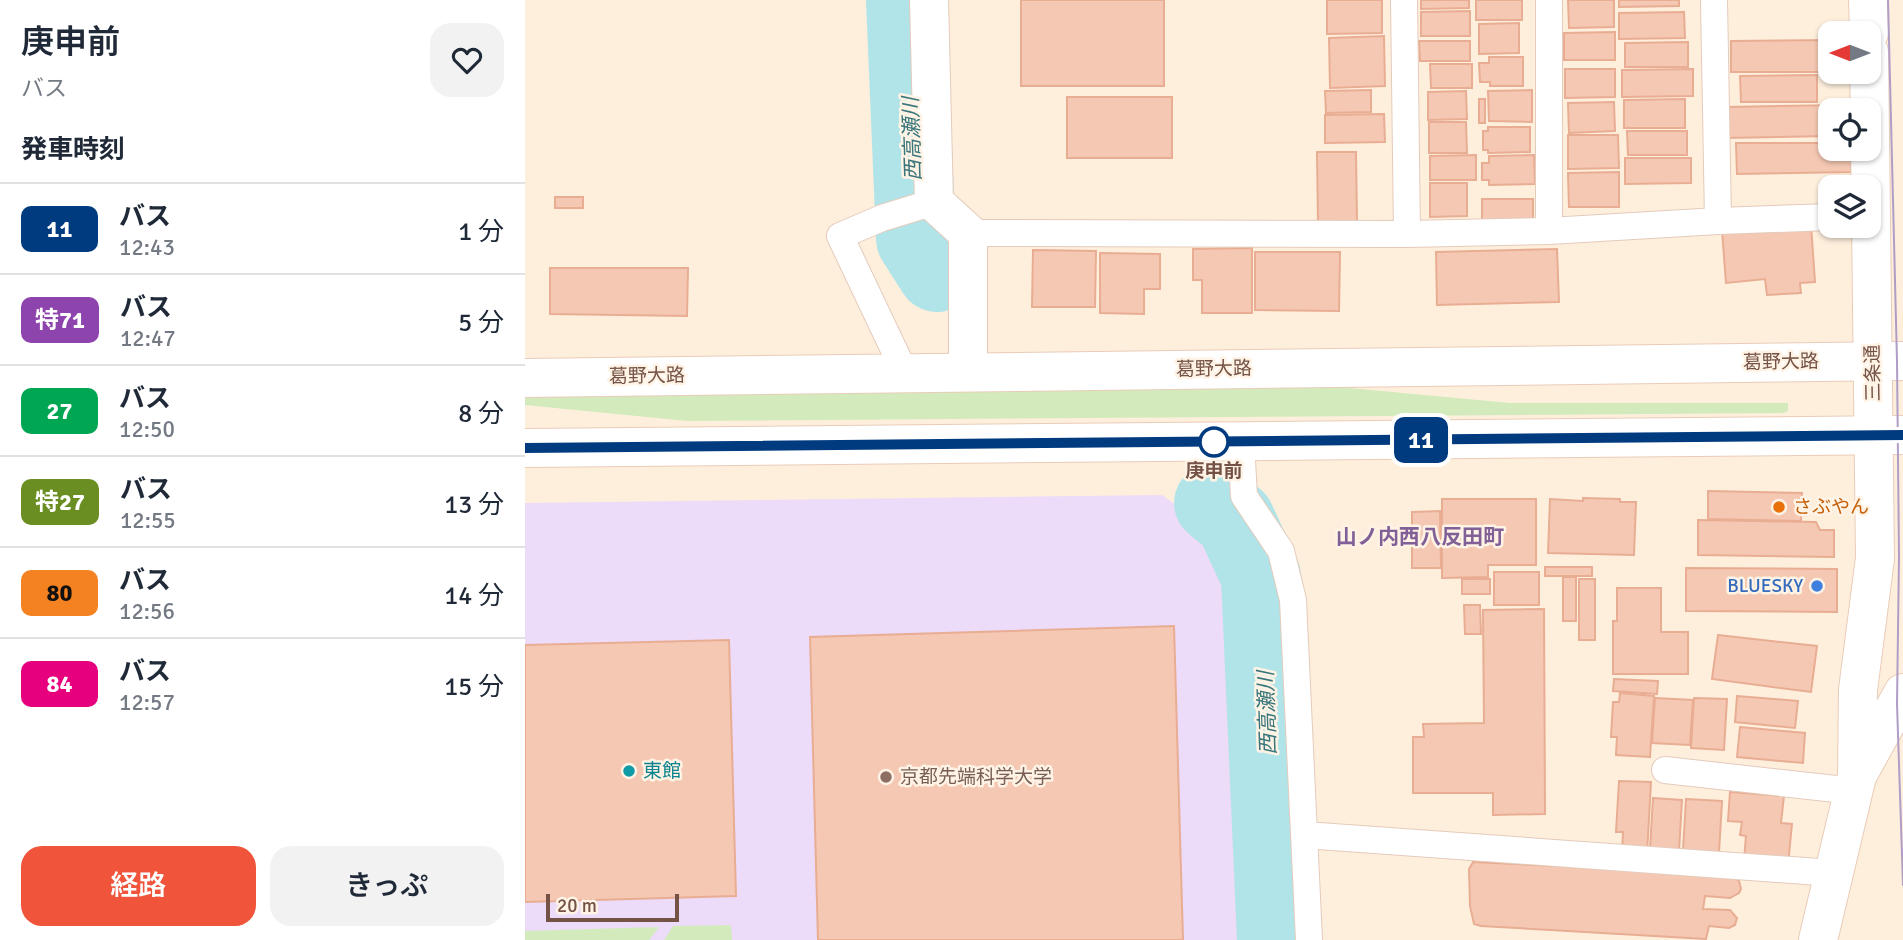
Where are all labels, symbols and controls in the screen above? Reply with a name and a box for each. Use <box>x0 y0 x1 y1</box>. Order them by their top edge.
north arrow <box>1818 21 1881 84</box>
map controls <box>1818 21 1881 238</box>
text: 庚申前 <box>21 22 120 63</box>
button: heart <box>430 23 504 97</box>
text: バス <box>21 74 67 103</box>
water label: 西高瀬川 <box>897 95 926 181</box>
button: locate <box>1818 98 1881 161</box>
text: 発車時刻 <box>21 134 125 166</box>
button: layers <box>1818 175 1881 238</box>
text: バス <box>119 201 171 233</box>
text: 11 <box>47 214 72 244</box>
text: 1 分 <box>458 216 504 248</box>
text: 12:43 <box>119 233 175 262</box>
text: バス <box>120 292 172 324</box>
text: 特71 <box>35 305 85 335</box>
text: 5 分 <box>458 307 504 339</box>
text: 12:47 <box>120 324 176 353</box>
street label: 三条通 <box>1861 344 1885 402</box>
street label: 葛野大路 <box>1743 349 1819 375</box>
street label: 葛野大路 <box>1176 356 1252 382</box>
street label: 葛野大路 <box>609 363 685 389</box>
text: バス <box>119 383 171 415</box>
text: 27 <box>47 396 72 426</box>
text: 8 分 <box>458 398 504 430</box>
text: 12:50 <box>119 415 175 444</box>
line badge: 11 <box>1389 417 1453 463</box>
text: 11 <box>1408 425 1434 455</box>
marker: 庚申前 <box>1199 427 1229 457</box>
place label: 庚申前 <box>1185 459 1243 483</box>
text: バス <box>120 474 172 506</box>
text: 特27 <box>35 487 85 517</box>
text: 13 分 <box>444 489 504 521</box>
place label: さぶやん <box>1793 495 1869 519</box>
marker: さぶやん <box>1771 499 1787 515</box>
text: 12:55 <box>120 506 176 535</box>
district label: 山ノ内西八反田町 <box>1336 524 1504 550</box>
text: バス <box>119 565 171 597</box>
place label: BLUESKY <box>1727 574 1803 598</box>
text: 80 <box>47 578 72 608</box>
marker: BLUESKY <box>1809 578 1825 594</box>
text: 14 分 <box>444 580 504 612</box>
text: 12:56 <box>119 597 175 626</box>
text: バス <box>119 656 171 688</box>
text: 84 <box>47 669 72 699</box>
water label: 西高瀬川 <box>1252 669 1281 755</box>
text: 15 分 <box>444 671 504 703</box>
text: 12:57 <box>119 688 175 717</box>
place label: 東館 <box>643 759 681 783</box>
marker: 東館 <box>621 763 637 779</box>
place label: 京都先端科学大学 <box>900 765 1052 789</box>
marker: 京都先端科学大学 <box>878 769 894 785</box>
button: 経路 <box>21 846 256 926</box>
button: きっぷ <box>270 846 504 926</box>
scale bar <box>546 891 679 923</box>
text: 20 m <box>557 894 597 918</box>

